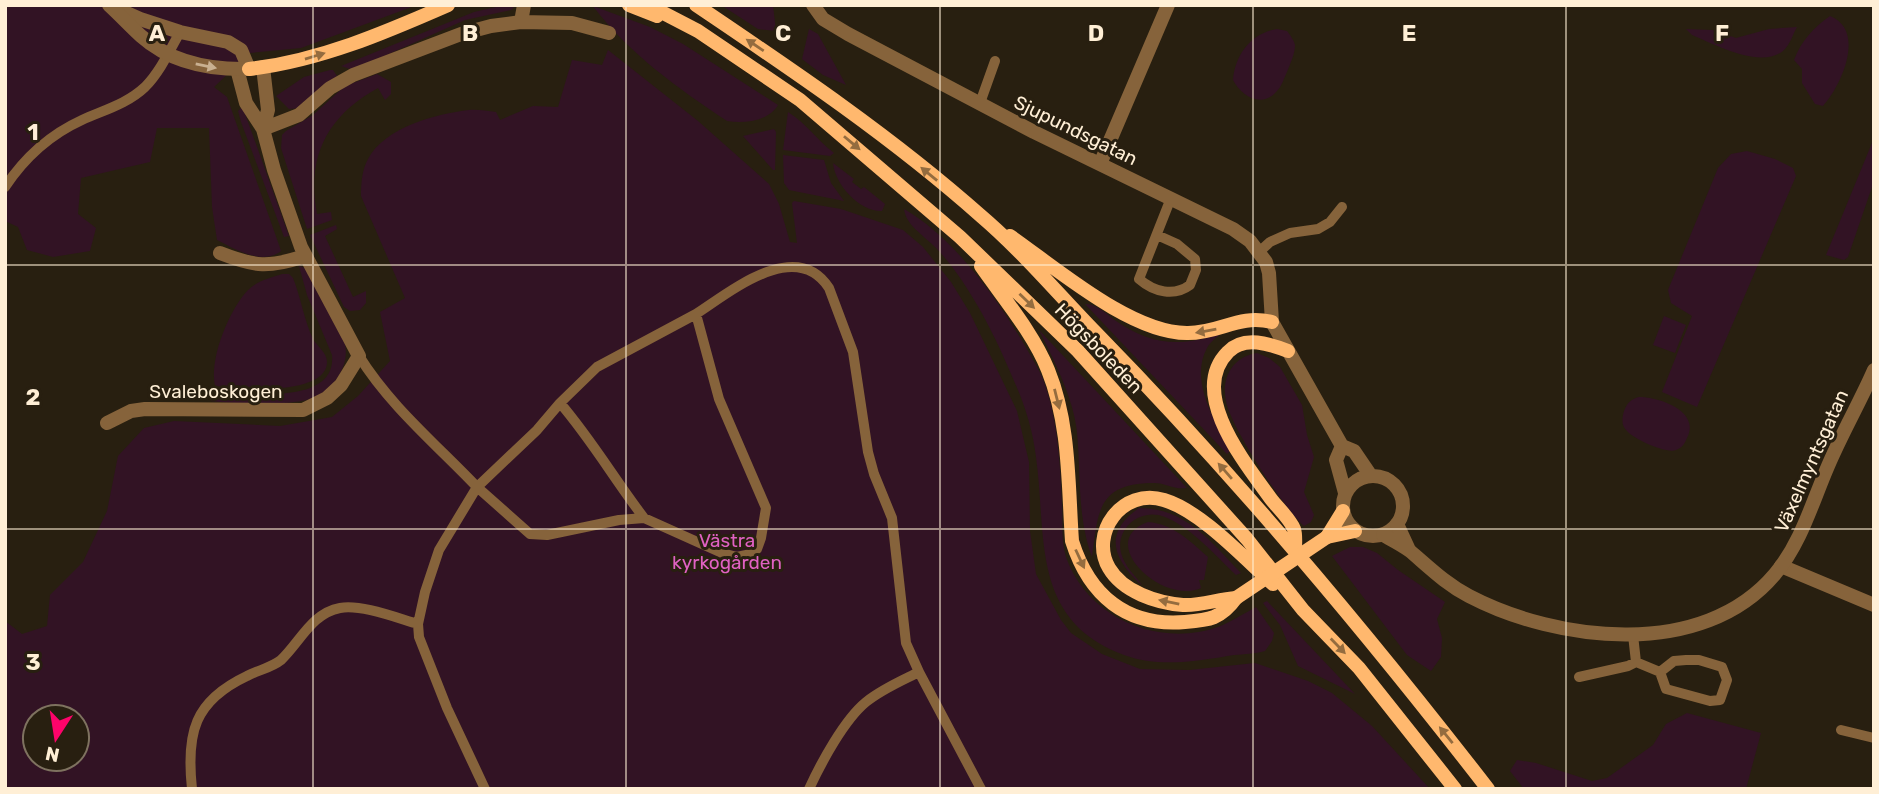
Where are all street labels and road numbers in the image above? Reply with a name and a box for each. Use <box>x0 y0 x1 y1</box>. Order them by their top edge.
street label: Sjupundsgatan <box>1010 91 1141 170</box>
street label: Högsboleden <box>1050 298 1147 398</box>
street label: Svaleboskogen <box>149 380 283 403</box>
street label: Växelmyntsgatan <box>1770 386 1853 536</box>

